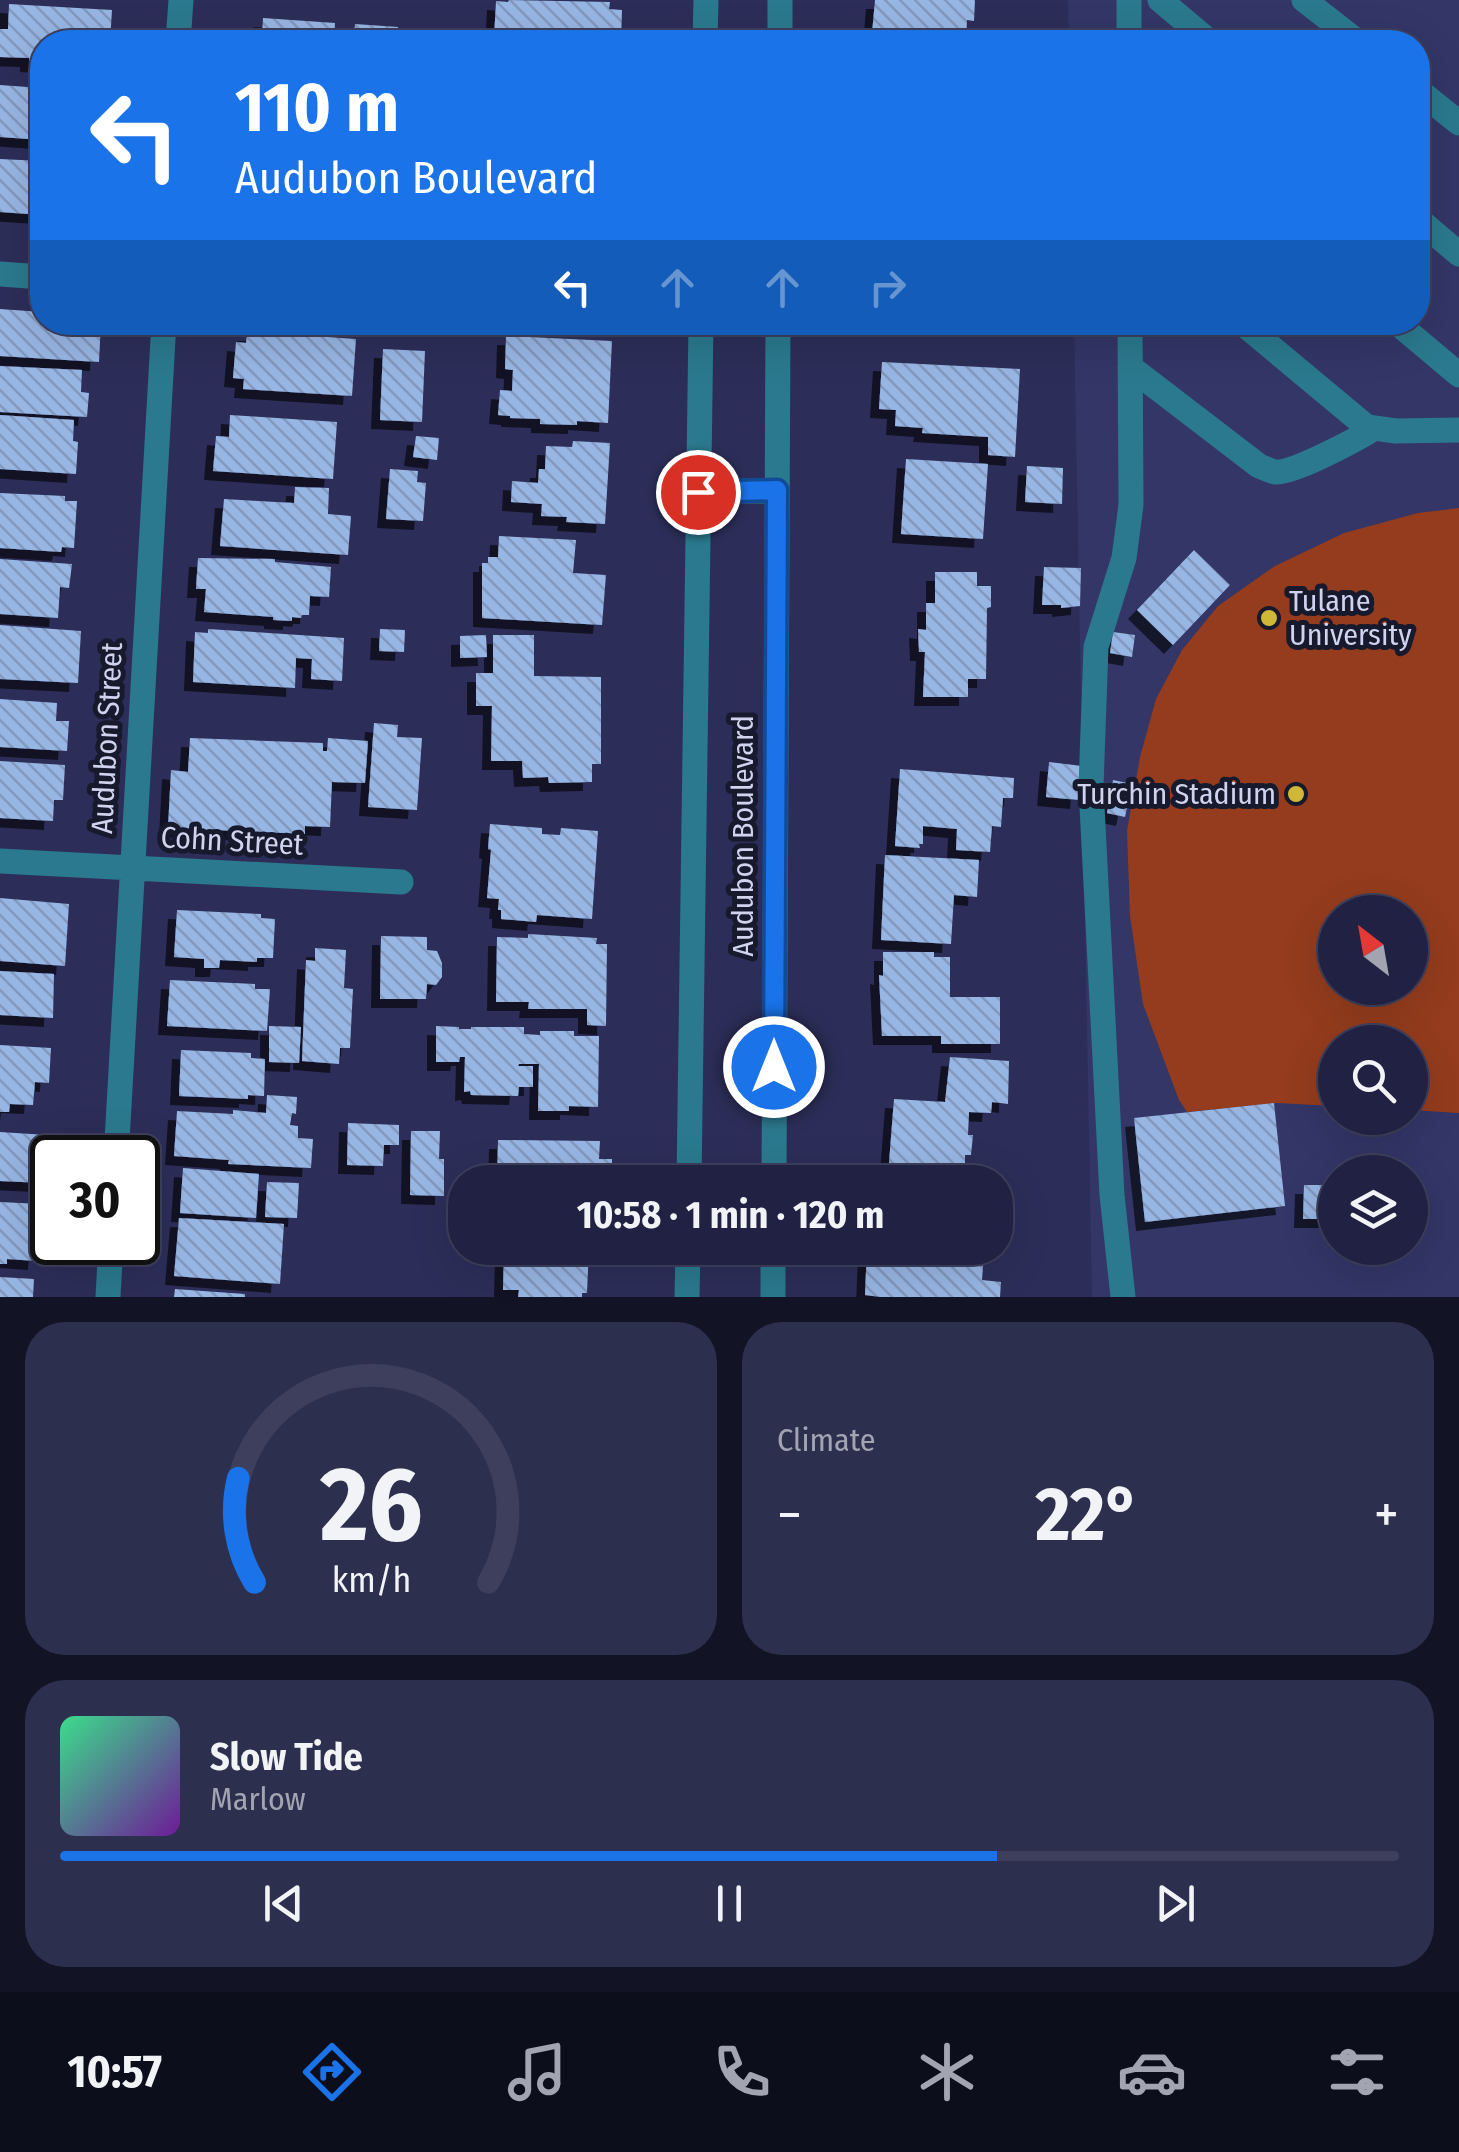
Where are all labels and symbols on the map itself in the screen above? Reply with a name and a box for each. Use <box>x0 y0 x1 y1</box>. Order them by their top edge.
pin <box>656 450 741 535</box>
place label: Tulane University <box>1289 583 1412 653</box>
marker: Tulane University <box>1258 607 1280 629</box>
street label: Audubon Street <box>84 641 130 835</box>
street label: Audubon Boulevard <box>725 715 761 957</box>
place label: Turchin Stadium <box>1077 776 1276 812</box>
marker: Turchin Stadium <box>1285 783 1307 805</box>
street label: Cohn Street <box>160 819 304 863</box>
north arrow <box>1318 895 1428 1005</box>
position arrow <box>722 1015 826 1119</box>
speed limit sign: 30 <box>30 1135 160 1265</box>

